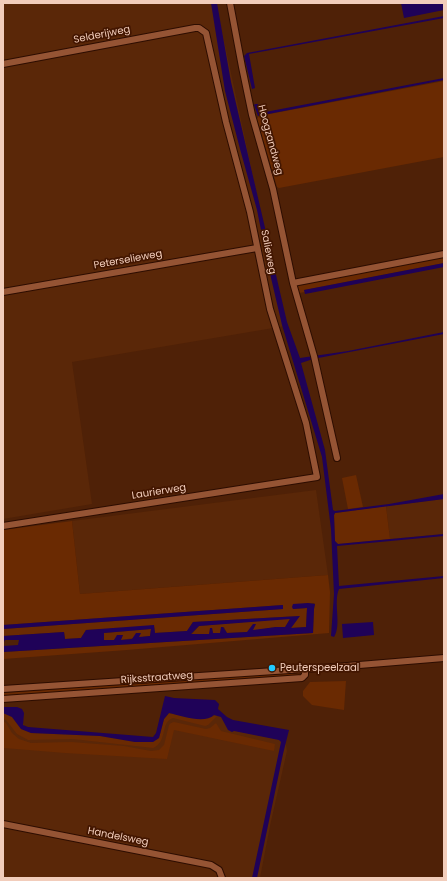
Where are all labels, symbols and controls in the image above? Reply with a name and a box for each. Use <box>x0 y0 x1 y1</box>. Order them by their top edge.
street label: Selderijweg <box>73 24 131 46</box>
street label: Hoogzandweg <box>255 104 285 176</box>
street label: Salieweg <box>258 229 278 275</box>
street label: Peterselieweg <box>93 248 163 272</box>
street label: Laurierweg <box>131 482 187 502</box>
place label: Peuterspeelzaal <box>280 662 359 674</box>
marker: Peuterspeelzaal <box>267 663 277 673</box>
street label: Rijksstraatweg <box>121 669 193 687</box>
street label: Handelsweg <box>86 825 150 849</box>

